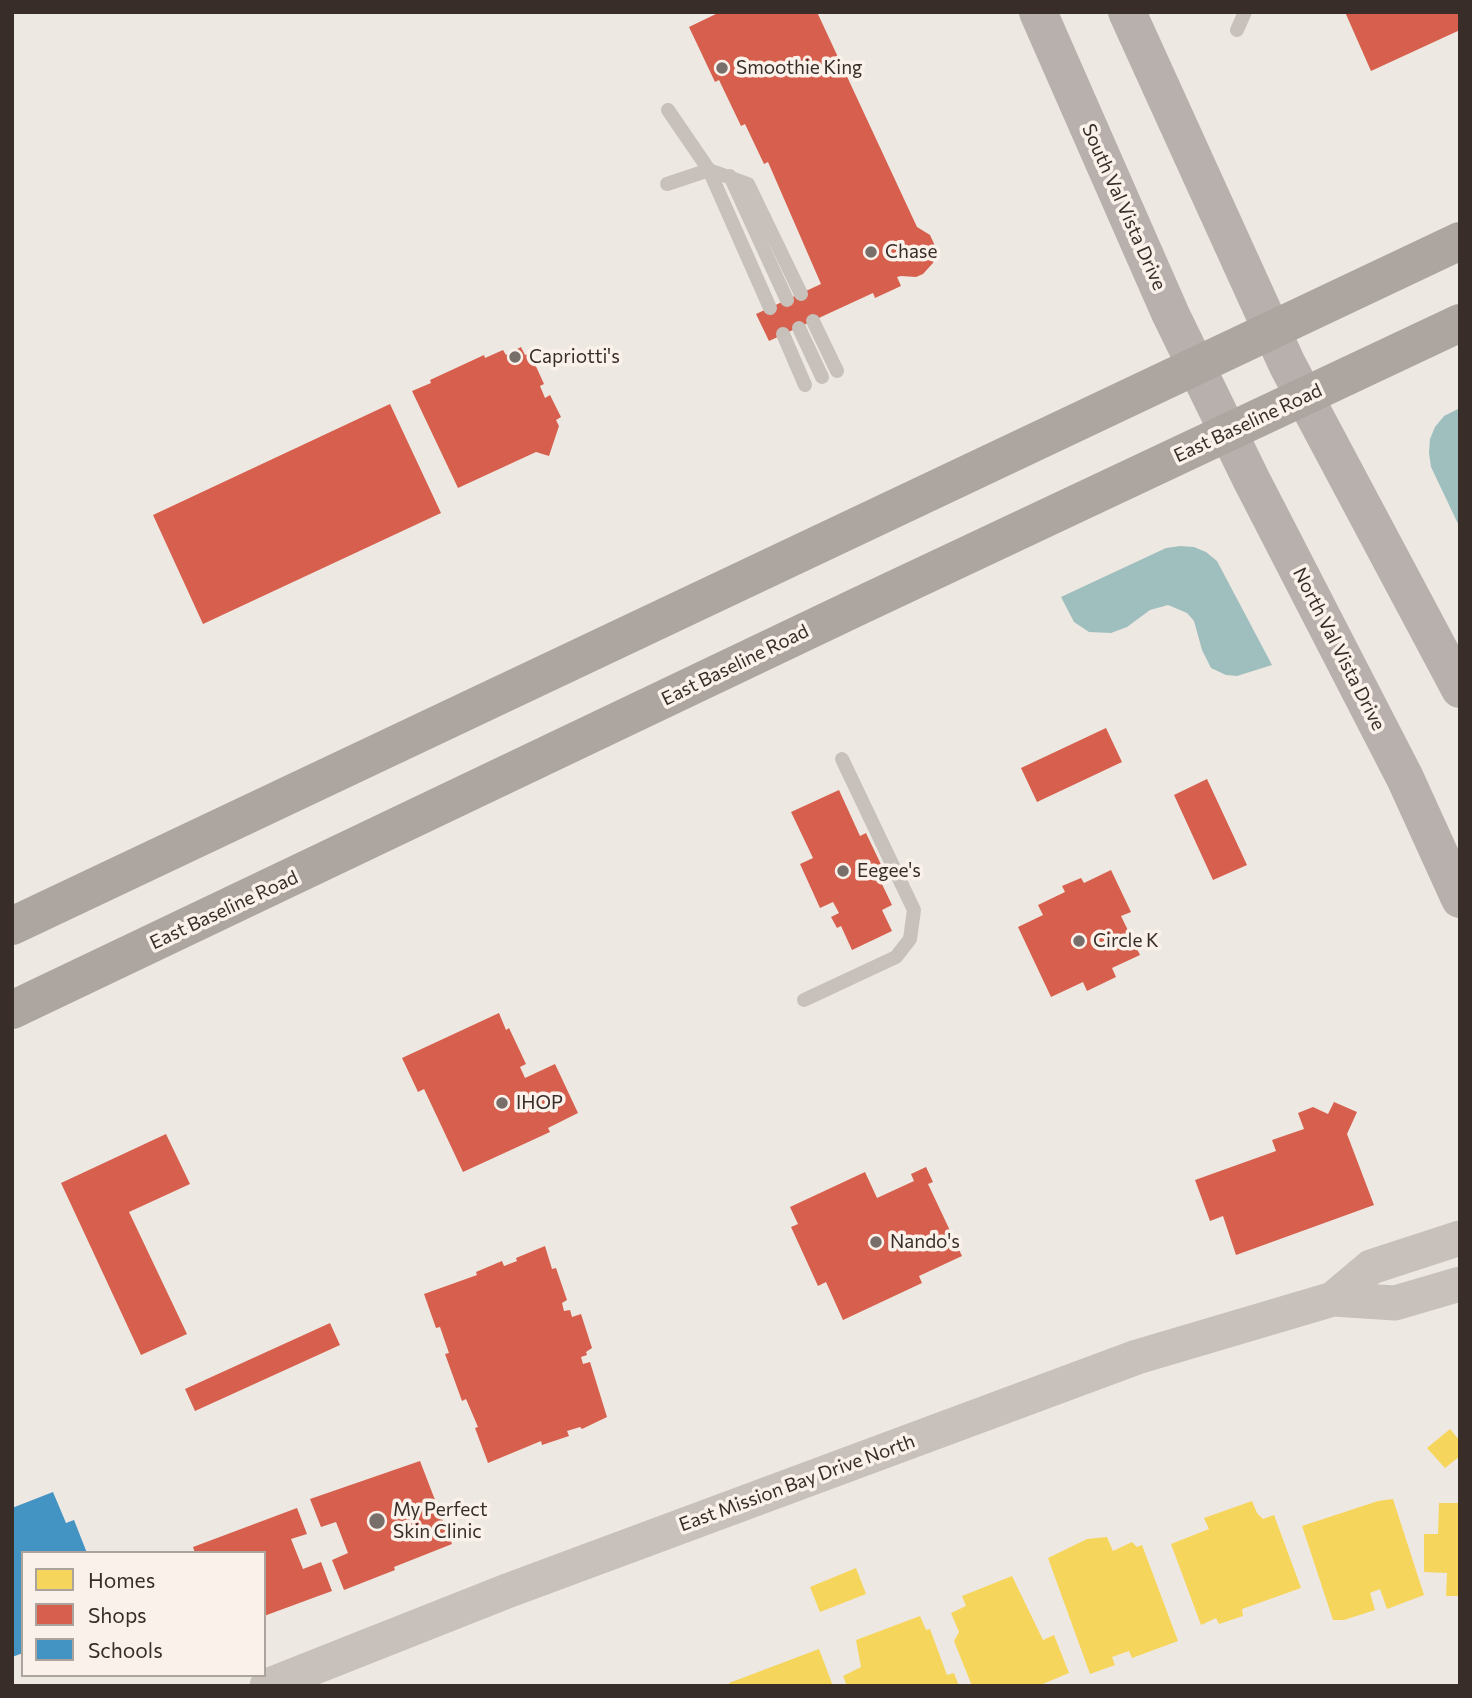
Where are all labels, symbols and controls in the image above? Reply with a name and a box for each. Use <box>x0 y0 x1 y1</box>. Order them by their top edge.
place label: Smoothie King <box>736 57 862 79</box>
marker: Smoothie King <box>714 60 730 76</box>
street label: South Val Vista Drive <box>1077 120 1171 294</box>
place label: Chase <box>885 241 938 263</box>
marker: Chase <box>863 244 879 260</box>
place label: Capriotti's <box>529 346 620 368</box>
marker: Capriotti's <box>507 349 523 365</box>
street label: East Baseline Road <box>1170 379 1326 467</box>
street label: North Val Vista Drive <box>1288 564 1390 734</box>
street label: East Baseline Road <box>658 620 812 710</box>
place label: Eegee's <box>857 860 921 882</box>
marker: Eegee's <box>835 863 851 879</box>
street label: East Baseline Road <box>146 866 302 954</box>
place label: Circle K <box>1093 930 1159 952</box>
marker: Circle K <box>1071 933 1087 949</box>
place label: IHOP <box>516 1092 563 1114</box>
marker: IHOP <box>494 1095 510 1111</box>
place label: Nando's <box>890 1231 960 1253</box>
marker: Nando's <box>868 1234 884 1250</box>
street label: East Mission Bay Drive North <box>676 1430 918 1536</box>
place label: My Perfect Skin Clinic <box>393 1499 487 1543</box>
marker: My Perfect Skin Clinic <box>367 1511 387 1531</box>
legend <box>21 1551 266 1677</box>
text: Homes <box>88 1567 155 1592</box>
text: Shops <box>88 1602 147 1627</box>
text: Schools <box>88 1637 163 1662</box>

